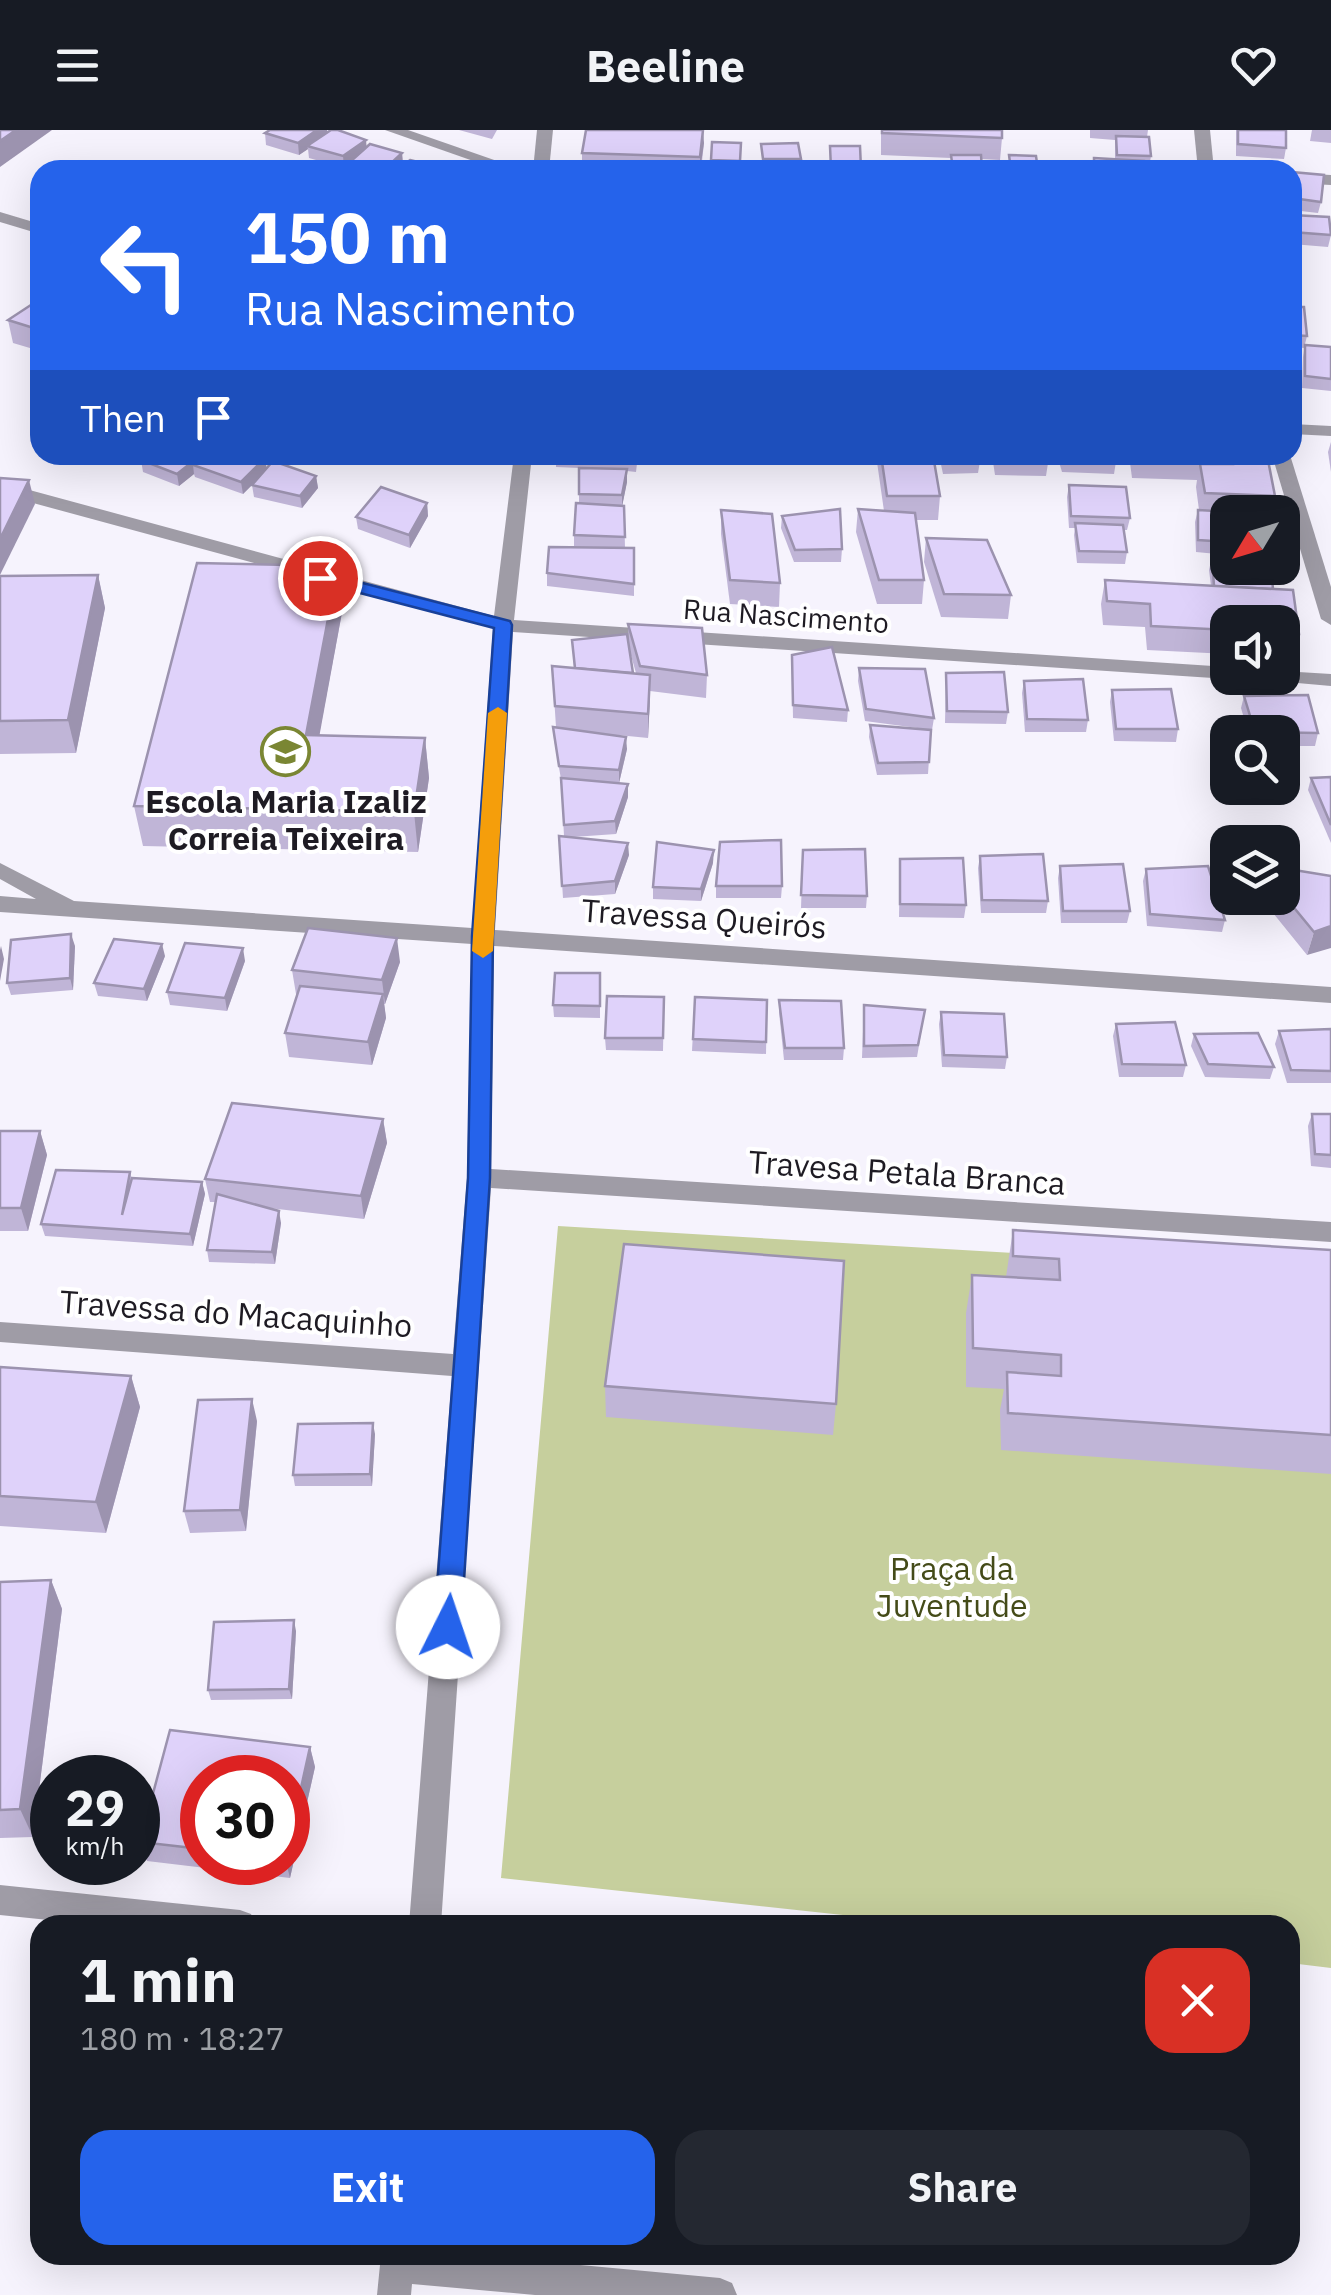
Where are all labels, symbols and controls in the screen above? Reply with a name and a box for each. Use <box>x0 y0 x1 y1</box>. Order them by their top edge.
text: Beeline <box>586 36 745 94</box>
icon: menu <box>50 38 105 93</box>
icon: heart <box>1226 38 1281 93</box>
text: 150 m <box>245 191 450 282</box>
icon: left <box>80 200 210 330</box>
text: Rua Nascimento <box>245 279 576 337</box>
icon: arrive <box>186 390 241 445</box>
text: Then <box>80 393 166 442</box>
north arrow <box>1210 495 1300 585</box>
map controls <box>1210 495 1300 915</box>
pin <box>278 536 363 621</box>
icon: arrive <box>293 551 348 606</box>
street label: Rua Nascimento <box>682 590 890 641</box>
button: sound <box>1210 605 1300 695</box>
button: search <box>1210 715 1300 805</box>
school or university icon: Escola Maria Izaliz Correia Teixeira <box>260 726 312 778</box>
place label: Escola Maria Izaliz Correia Teixeira <box>145 780 427 859</box>
button: layers <box>1210 825 1300 915</box>
street label: Travessa Queirós <box>580 888 828 948</box>
street label: Travesa Petala Branca <box>747 1140 1067 1204</box>
street label: Travessa do Macaquinho <box>58 1280 414 1346</box>
park label: Praça da Juventude <box>876 1547 1028 1626</box>
position arrow <box>396 1575 500 1679</box>
speed limit sign: 30 <box>180 1755 310 1885</box>
text: 29 <box>65 1775 125 1840</box>
text: km/h <box>66 1829 124 1862</box>
text: 1 min <box>80 1940 237 2019</box>
button: close <box>1145 1948 1250 2053</box>
text: 180 m · 18:27 <box>80 2017 285 2059</box>
button: Exit <box>80 2130 655 2245</box>
button: Share <box>675 2130 1250 2245</box>

